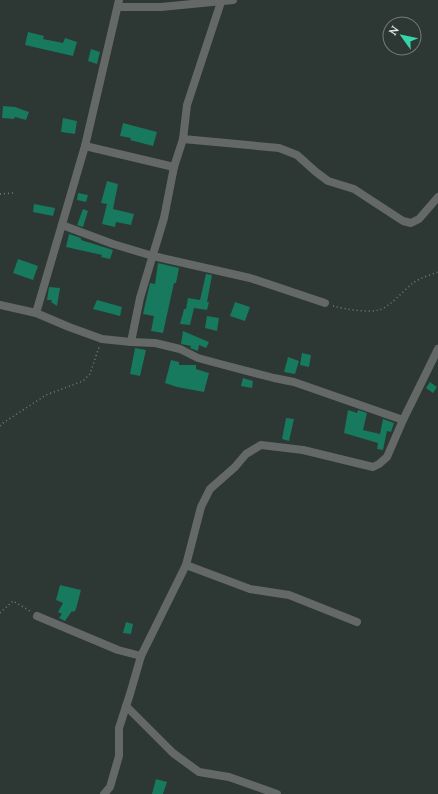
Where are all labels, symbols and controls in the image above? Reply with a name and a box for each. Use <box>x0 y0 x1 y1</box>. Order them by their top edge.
north arrow <box>382 16 422 56</box>
text: N <box>385 23 402 38</box>

